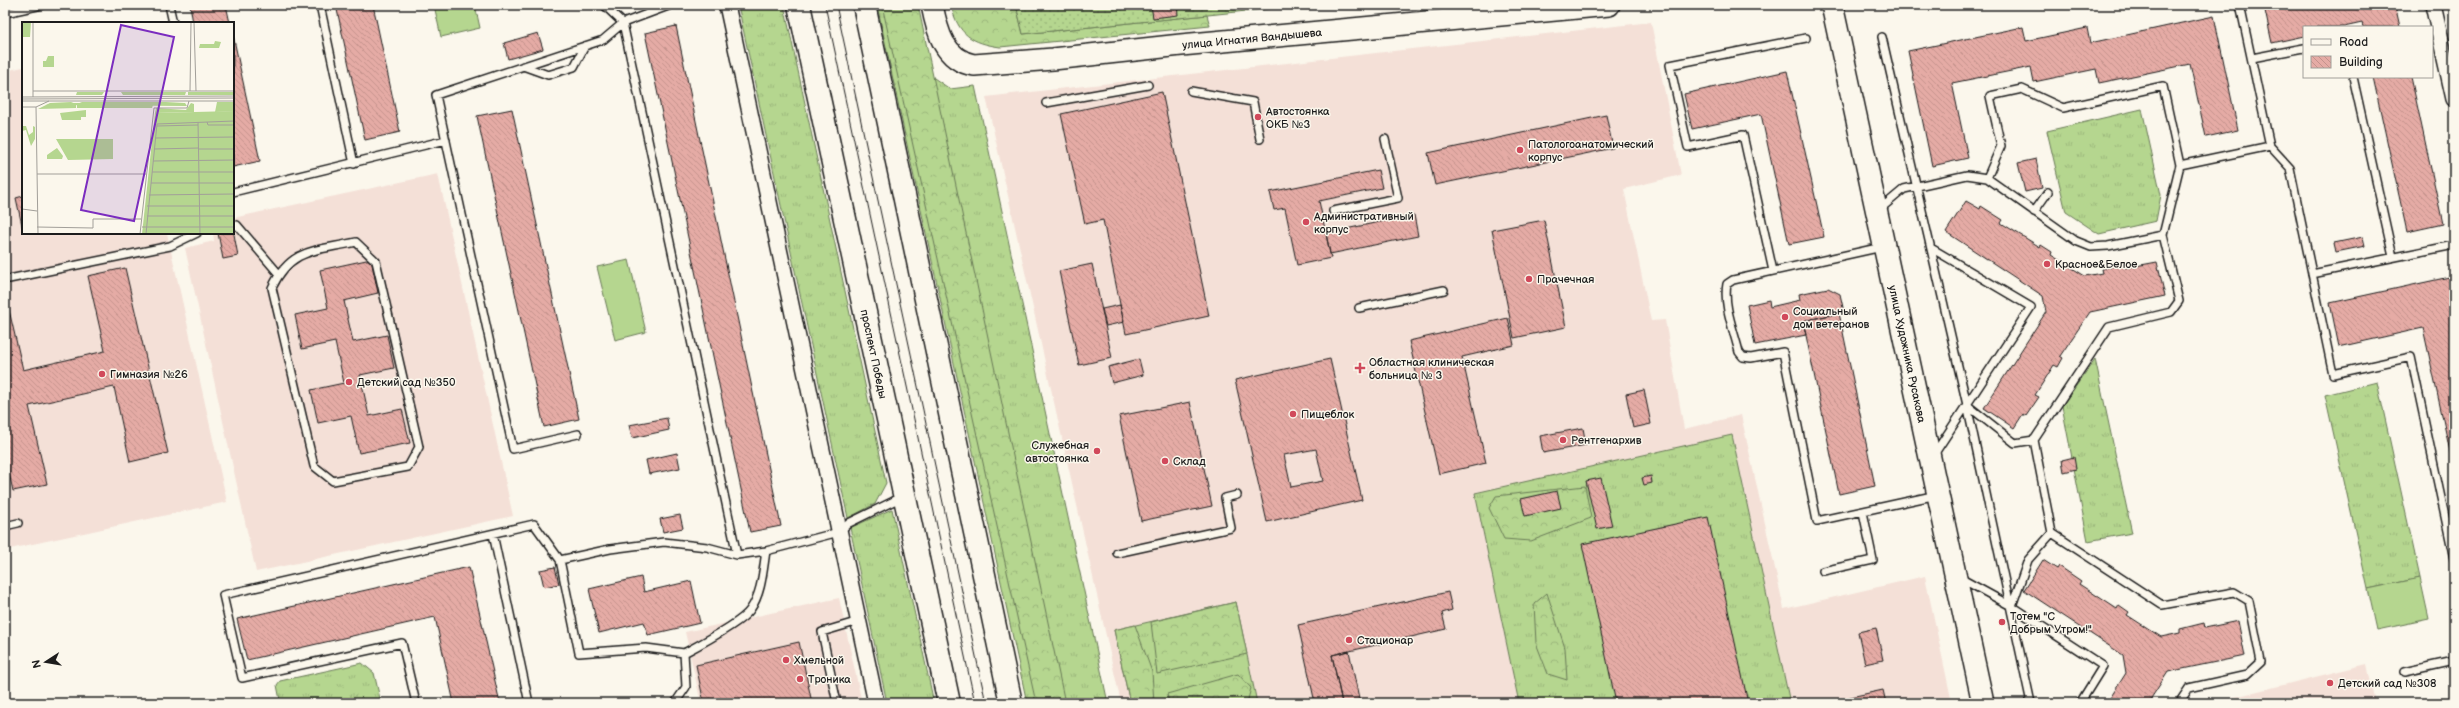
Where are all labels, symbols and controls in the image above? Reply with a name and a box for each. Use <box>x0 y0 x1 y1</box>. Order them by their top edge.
inset map <box>22 22 234 234</box>
street label: улица Игнатия Вандышева <box>1182 25 1323 51</box>
legend <box>2303 26 2433 78</box>
text: Road <box>2339 35 2368 50</box>
text: Building <box>2339 55 2383 70</box>
place label: Автостоянка ОКБ №3 <box>1265 105 1330 131</box>
marker: Автостоянка ОКБ №3 <box>1253 112 1263 122</box>
place label: Патологоанатомический корпус <box>1528 138 1654 164</box>
marker: Патологоанатомический корпус <box>1515 145 1525 155</box>
place label: Административный корпус <box>1313 210 1414 236</box>
marker: Административный корпус <box>1301 217 1311 227</box>
place label: Красное&Белое <box>2055 258 2137 271</box>
marker: Красное&Белое <box>2042 259 2052 269</box>
place label: Прачечная <box>1537 273 1594 286</box>
marker: Прачечная <box>1524 274 1534 284</box>
street label: улица Художника Русакова <box>1886 284 1929 424</box>
place label: Социальный дом ветеранов <box>1793 305 1869 331</box>
street label: проспект Победы <box>858 308 890 400</box>
marker: Социальный дом ветеранов <box>1780 312 1790 322</box>
place label: Областная клиническая больница № 3 <box>1369 356 1494 382</box>
marker: Областная клиническая больница № 3 <box>1354 362 1366 374</box>
place label: Гимназия №26 <box>110 368 188 381</box>
marker: Гимназия №26 <box>97 369 107 379</box>
place label: Детский сад №350 <box>357 376 456 389</box>
marker: Детский сад №350 <box>344 377 354 387</box>
place label: Пищеблок <box>1301 408 1355 421</box>
marker: Пищеблок <box>1288 409 1298 419</box>
place label: Рентгенархив <box>1571 434 1642 447</box>
marker: Рентгенархив <box>1558 435 1568 445</box>
place label: Служебная автостоянка <box>1026 439 1089 465</box>
marker: Служебная автостоянка <box>1092 446 1102 456</box>
place label: Склад <box>1173 455 1206 468</box>
marker: Склад <box>1160 456 1170 466</box>
place label: Тотем "С Добрым Утром!" <box>2010 610 2092 636</box>
marker: Тотем "С Добрым Утром!" <box>1997 617 2007 627</box>
place label: Стационар <box>1357 634 1414 647</box>
marker: Стационар <box>1344 635 1354 645</box>
north arrow <box>26 642 66 682</box>
place label: Хмельной <box>794 654 844 667</box>
marker: Хмельной <box>781 655 791 665</box>
text: N <box>29 659 44 669</box>
place label: Троника <box>808 673 851 686</box>
marker: Троника <box>795 674 805 684</box>
place label: Детский сад №308 <box>2338 677 2436 690</box>
marker: Детский сад №308 <box>2325 678 2335 688</box>

